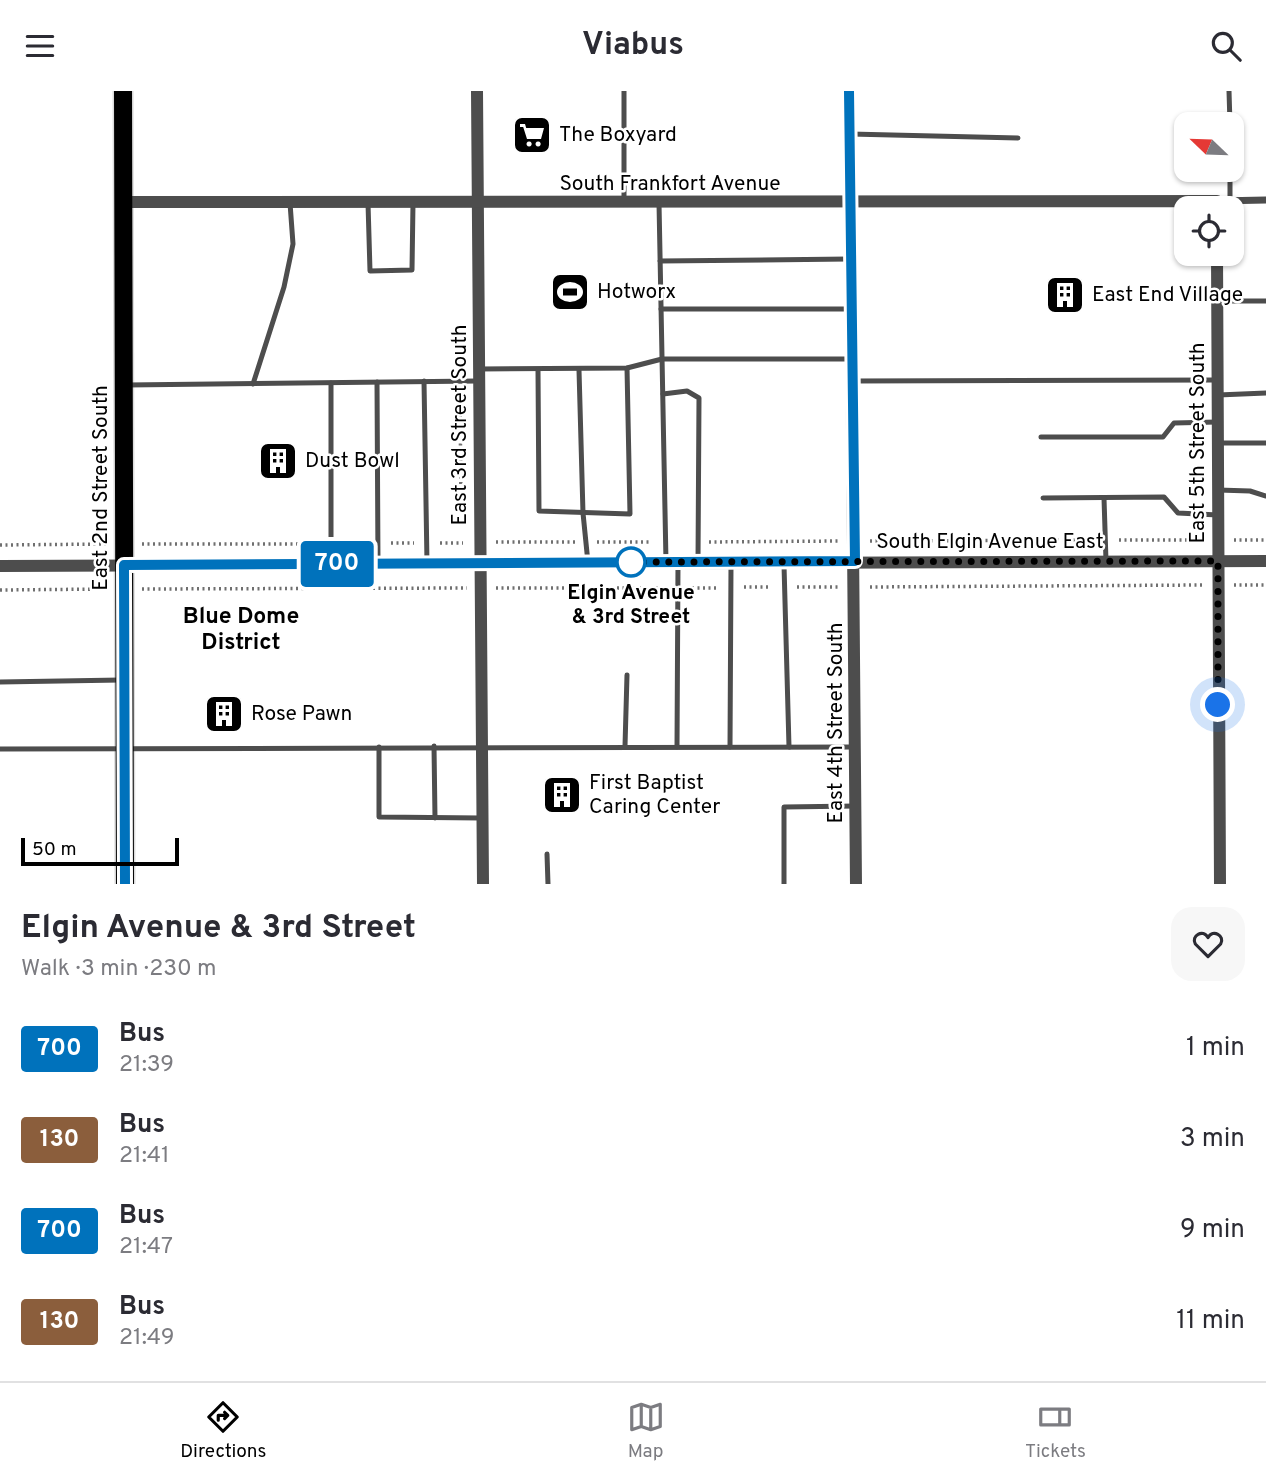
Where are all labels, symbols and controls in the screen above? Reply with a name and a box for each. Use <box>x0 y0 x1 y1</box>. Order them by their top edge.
text: Viabus <box>582 26 684 66</box>
icon: menu <box>21 27 59 65</box>
icon: search <box>1207 27 1245 65</box>
north arrow <box>1174 112 1244 182</box>
map controls <box>1174 112 1244 266</box>
supermarket icon: The Boxyard <box>511 114 553 156</box>
place label: The Boxyard <box>559 122 677 149</box>
street label: South Frankfort Avenue <box>560 171 780 198</box>
button: locate <box>1174 196 1244 266</box>
sports icon: Hotworx <box>549 271 591 313</box>
building icon: East End Village <box>1044 274 1086 316</box>
place label: Hotworx <box>597 279 676 306</box>
place label: East End Village <box>1092 282 1243 309</box>
street label: East 3rd Street South <box>447 325 474 525</box>
street label: East 5th Street South <box>1185 342 1212 544</box>
street label: East 2nd Street South <box>88 385 115 591</box>
building icon: Dust Bowl <box>257 440 299 482</box>
place label: Dust Bowl <box>305 448 400 475</box>
street label: South Elgin Avenue East <box>876 529 1104 556</box>
line badge: 700 <box>297 541 377 587</box>
marker: Elgin Avenue & 3rd Street <box>616 547 646 577</box>
text: 700 <box>315 549 359 579</box>
place label: Elgin Avenue & 3rd Street <box>567 580 695 631</box>
district label: Blue Dome District <box>183 603 299 658</box>
street label: East 4th Street South <box>823 622 850 824</box>
your location <box>1200 687 1235 722</box>
building icon: Rose Pawn <box>203 693 245 735</box>
place label: Rose Pawn <box>251 701 352 728</box>
place label: First Baptist Caring Center <box>589 770 720 821</box>
building icon: First Baptist Caring Center <box>541 774 583 816</box>
scale bar <box>21 835 178 867</box>
text: 50 m <box>32 838 77 862</box>
button: heart <box>1171 907 1245 981</box>
text: Elgin Avenue & 3rd Street <box>21 908 416 950</box>
text: Walk · 3 min · 230 m <box>21 955 217 984</box>
text: Bus <box>119 1018 165 1051</box>
text: 1 min <box>1186 1032 1245 1065</box>
text: 700 <box>37 1034 82 1064</box>
text: 21:39 <box>119 1051 174 1080</box>
text: Bus <box>119 1109 165 1142</box>
text: 3 min <box>1180 1123 1245 1156</box>
text: 130 <box>40 1125 79 1155</box>
text: 21:41 <box>119 1142 170 1171</box>
text: Bus <box>119 1200 165 1233</box>
text: 9 min <box>1180 1214 1245 1247</box>
text: 700 <box>37 1216 82 1246</box>
text: 21:47 <box>119 1233 173 1262</box>
text: Bus <box>119 1291 165 1324</box>
text: 11 min <box>1176 1305 1245 1338</box>
text: 130 <box>40 1307 79 1337</box>
text: 21:49 <box>119 1324 175 1353</box>
tab: Directions <box>180 1398 266 1464</box>
tab: Map <box>627 1398 665 1464</box>
tab: Tickets <box>1025 1398 1086 1464</box>

